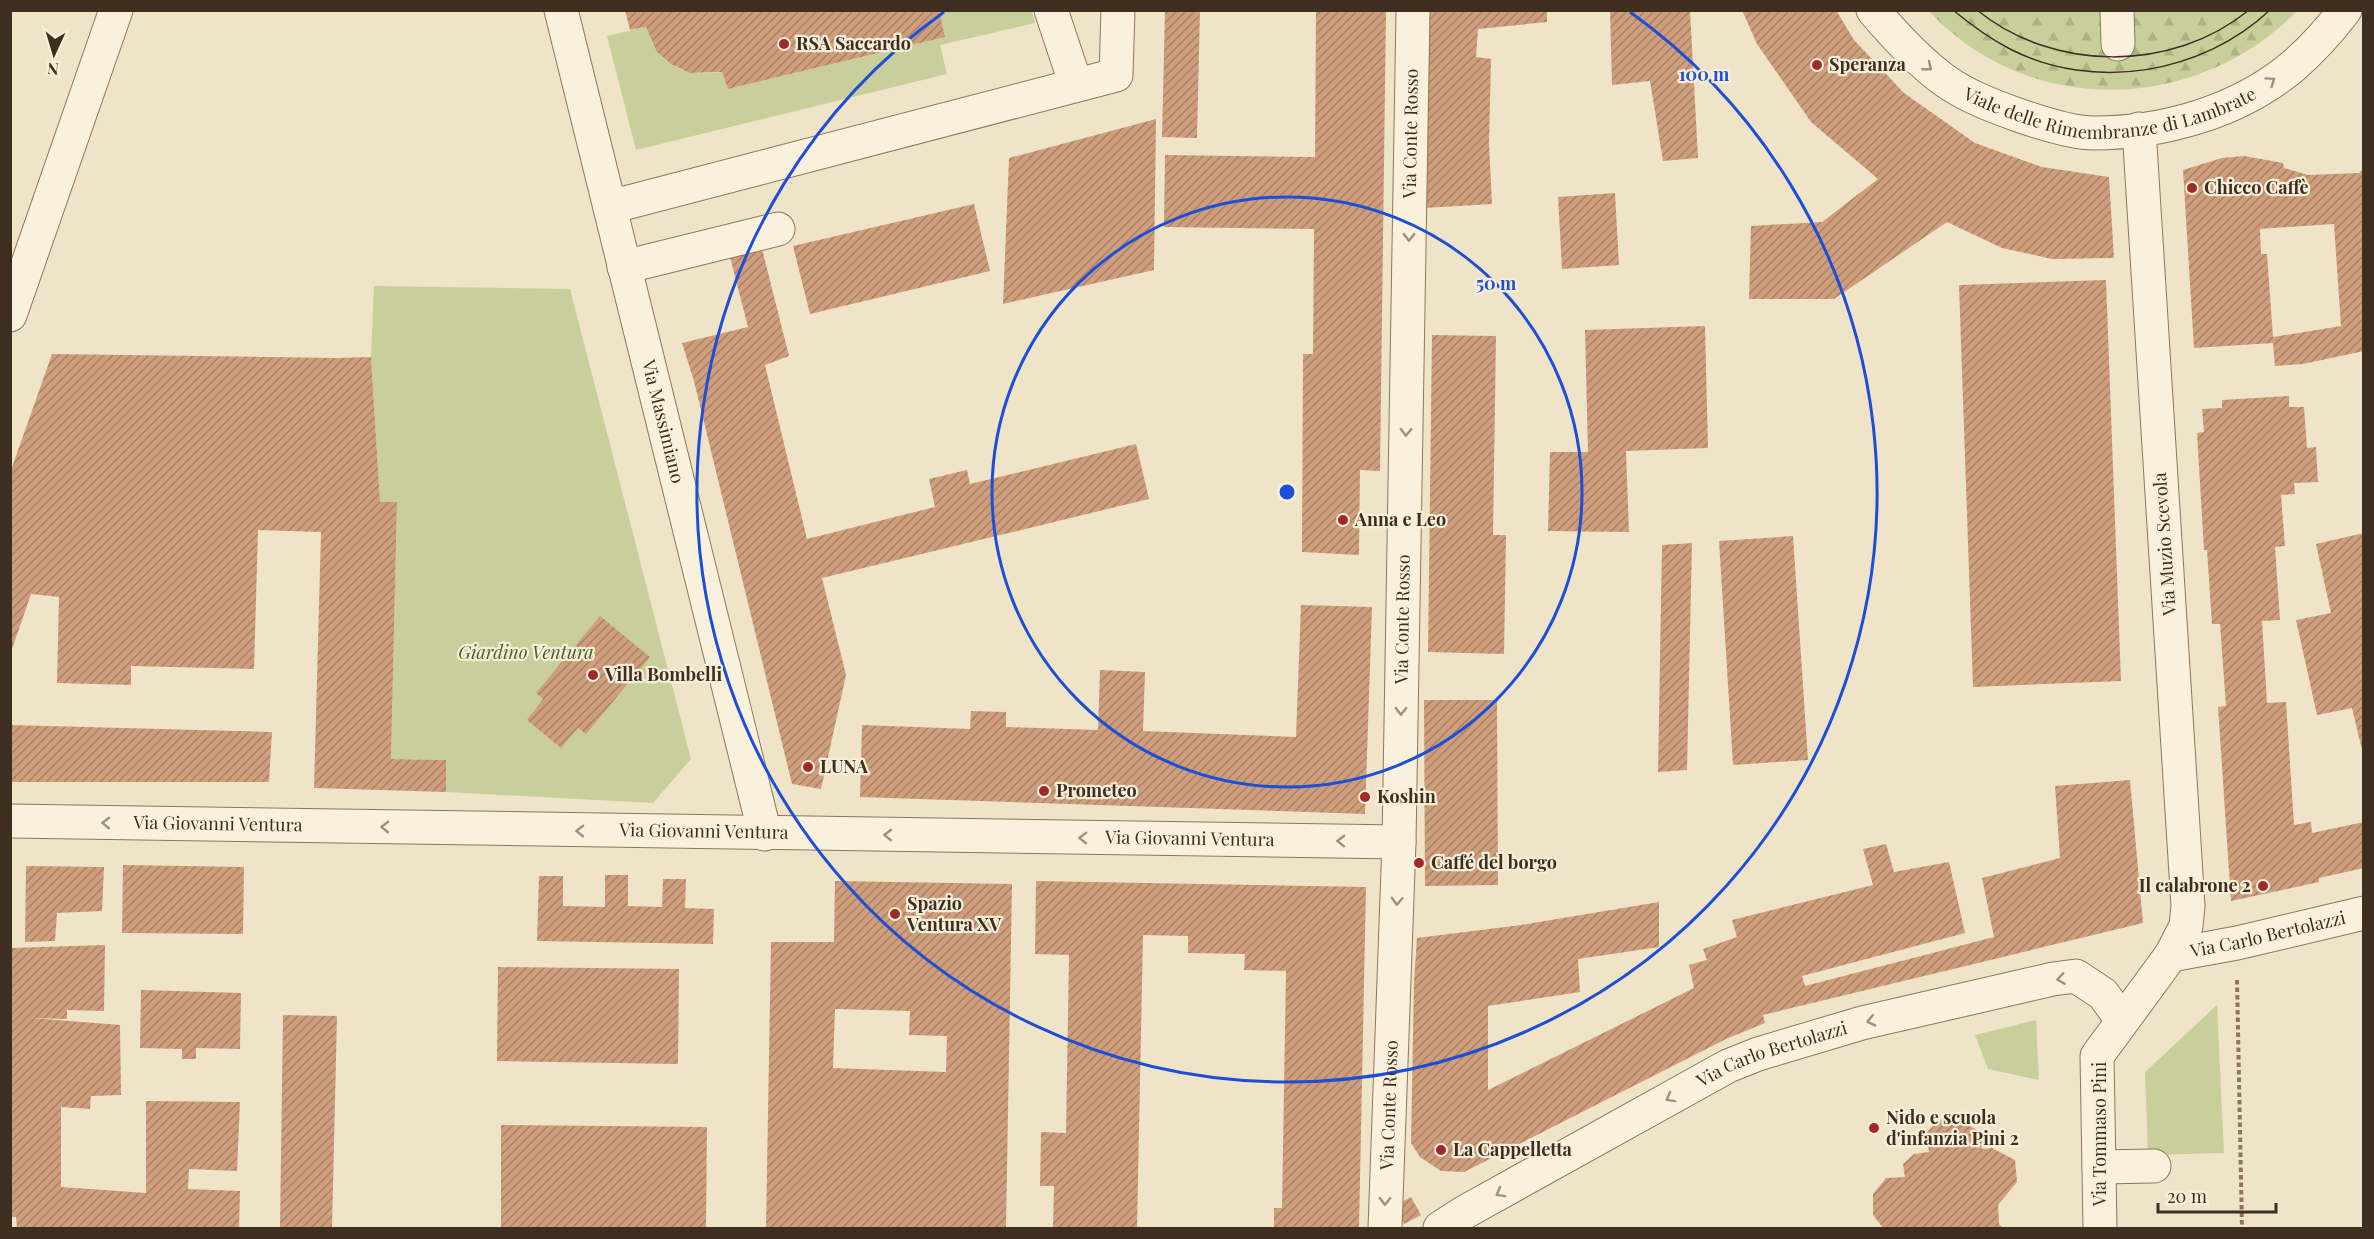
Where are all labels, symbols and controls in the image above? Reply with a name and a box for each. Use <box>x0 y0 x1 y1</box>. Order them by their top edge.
north arrow <box>24 24 84 84</box>
place label: RSA Saccardo <box>796 31 911 55</box>
marker: RSA Saccardo <box>777 37 791 51</box>
place label: Speranza <box>1829 52 1907 76</box>
marker: Speranza <box>1810 58 1824 72</box>
text: N <box>46 59 59 80</box>
one-way arrow <box>1921 60 1932 71</box>
text: 100 m <box>1679 62 1730 86</box>
street label: Via Conte Rosso <box>1397 68 1423 199</box>
street label: Viale delle Rimembranze di Lambrate <box>1957 77 2261 99</box>
one-way arrow <box>2265 77 2276 88</box>
text: Viale delle Rimembranze di Lambrate <box>1959 81 2260 144</box>
place label: Chicco Caffè <box>2204 175 2309 199</box>
marker: Chicco Caffè <box>2185 181 2199 195</box>
one-way arrow <box>1403 232 1416 241</box>
text: 50 m <box>1476 271 1517 295</box>
street label: Via Massimiano <box>637 356 691 486</box>
one-way arrow <box>1400 427 1412 436</box>
street label: Via Muzio Scevola <box>2147 472 2181 617</box>
centre of rings <box>1277 482 1297 502</box>
place label: Anna e Leo <box>1354 507 1446 531</box>
marker: Anna e Leo <box>1336 513 1350 527</box>
street label: Via Conte Rosso <box>1389 554 1415 685</box>
park label: Giardino Ventura <box>458 640 594 664</box>
place label: Villa Bombelli <box>604 662 722 686</box>
marker: Villa Bombelli <box>586 668 600 682</box>
one-way arrow <box>1395 706 1408 715</box>
place label: LUNA <box>820 754 869 778</box>
marker: LUNA <box>801 760 815 774</box>
place label: Prometeo <box>1056 778 1137 802</box>
marker: Prometeo <box>1037 784 1051 798</box>
place label: Koshin <box>1377 784 1436 808</box>
marker: Koshin <box>1358 790 1372 804</box>
street label: Via Giovanni Ventura <box>132 810 303 836</box>
one-way arrow <box>102 817 111 829</box>
street label: Via Giovanni Ventura <box>618 817 789 844</box>
one-way arrow <box>381 821 390 834</box>
one-way arrow <box>576 824 585 837</box>
street label: Via Giovanni Ventura <box>1104 825 1275 851</box>
one-way arrow <box>883 829 892 841</box>
one-way arrow <box>1078 832 1087 844</box>
one-way arrow <box>1336 835 1345 847</box>
place label: Caffé del borgo <box>1431 850 1557 874</box>
marker: Caffé del borgo <box>1412 856 1426 870</box>
place label: Il calabrone 2 <box>2139 873 2251 897</box>
marker: Il calabrone 2 <box>2256 879 2270 893</box>
place label: Spazio Ventura XV <box>906 891 1002 936</box>
one-way arrow <box>1391 896 1403 905</box>
street label: Via Carlo Bertolazzi <box>2187 905 2348 962</box>
marker: Spazio Ventura XV <box>888 907 902 921</box>
one-way arrow <box>2056 972 2066 984</box>
one-way arrow <box>1866 1014 1876 1027</box>
street label: Via Carlo Bertolazzi <box>1691 1015 1850 1093</box>
street label: Via Conte Rosso <box>1374 1040 1403 1171</box>
street label: Via Tommaso Pini <box>2087 1062 2111 1207</box>
one-way arrow <box>1666 1091 1676 1102</box>
place label: Nido e scuola d'infanzia Pini 2 <box>1886 1105 2019 1150</box>
marker: Nido e scuola d'infanzia Pini 2 <box>1867 1121 1881 1135</box>
place label: La Cappelletta <box>1453 1137 1572 1161</box>
marker: La Cappelletta <box>1434 1143 1448 1157</box>
scale bar <box>2158 1176 2276 1214</box>
text: 20 m <box>2167 1184 2207 1208</box>
one-way arrow <box>1496 1186 1506 1197</box>
one-way arrow <box>1379 1196 1392 1205</box>

